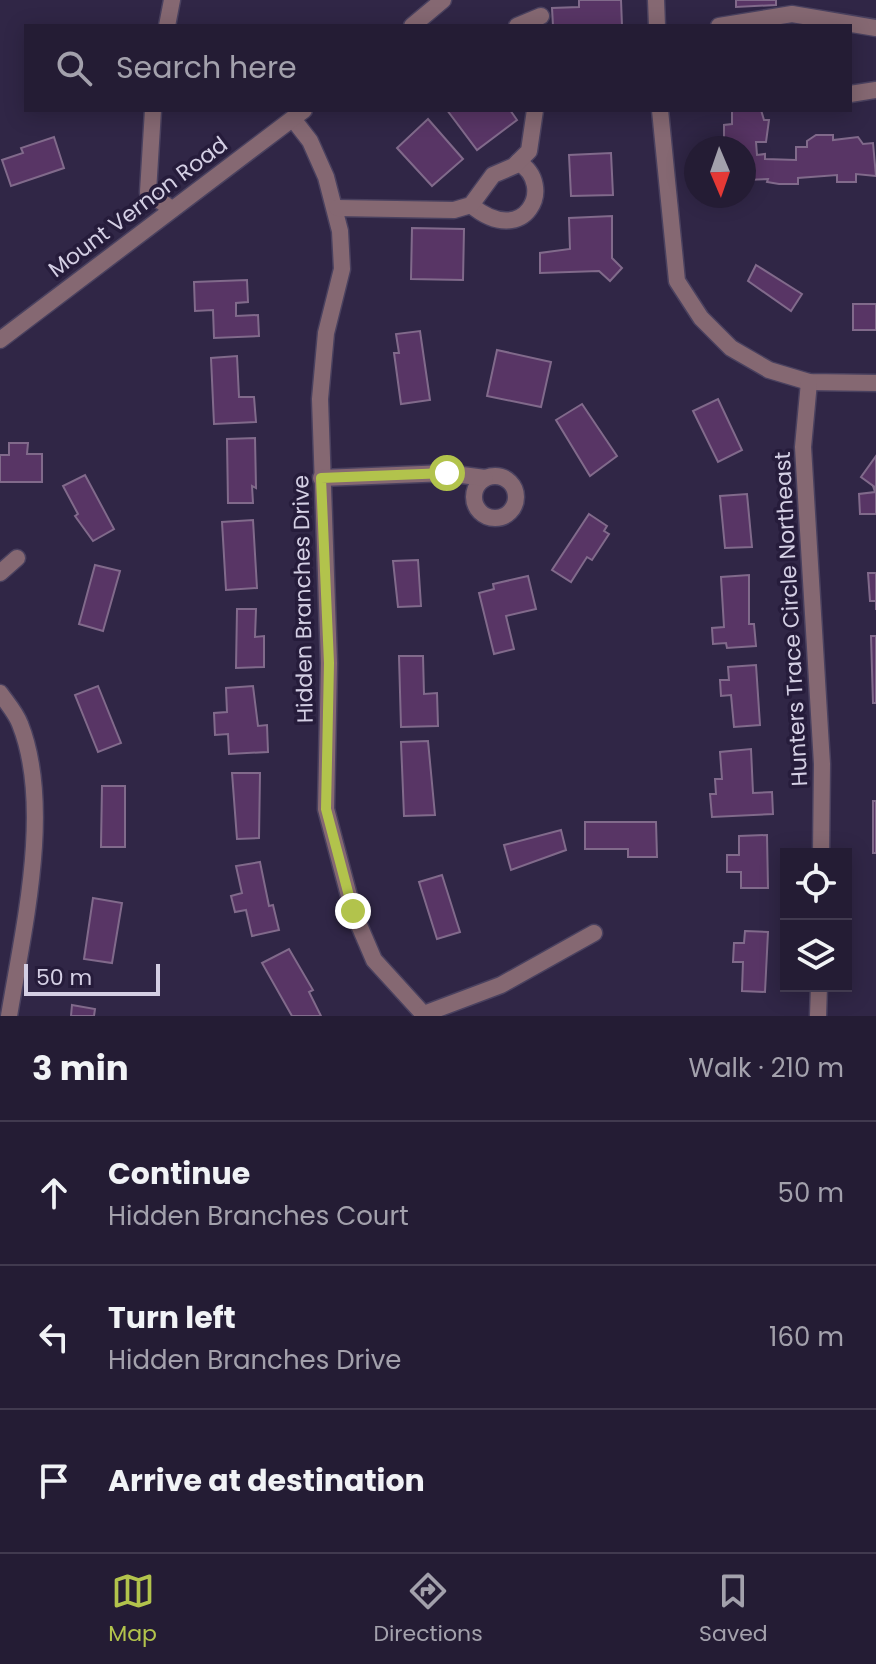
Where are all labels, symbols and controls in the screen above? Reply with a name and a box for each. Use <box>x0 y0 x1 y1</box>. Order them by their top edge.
search box <box>24 24 852 112</box>
icon: search <box>52 46 96 90</box>
text: Search here <box>116 46 297 89</box>
street label: Mount Vernon Road <box>42 129 234 285</box>
north arrow <box>684 136 756 208</box>
street label: Hunters Trace Circle Northeast <box>767 451 815 787</box>
route start <box>429 455 465 491</box>
street label: Hidden Branches Drive <box>285 475 321 723</box>
map controls <box>780 848 852 992</box>
button: locate <box>780 848 852 920</box>
route end <box>335 893 371 929</box>
button: layers <box>780 920 852 992</box>
scale bar <box>24 960 160 996</box>
text: 50 m <box>36 962 92 993</box>
text: 3 min <box>32 1044 129 1092</box>
text: Walk · 210 m <box>689 1050 844 1086</box>
text: Continue <box>108 1152 250 1195</box>
icon: ahead <box>32 1171 76 1215</box>
text: 50 m <box>778 1175 844 1211</box>
text: Hidden Branches Court <box>108 1198 409 1234</box>
text: Turn left <box>108 1296 236 1339</box>
icon: left <box>32 1315 76 1359</box>
text: 160 m <box>769 1319 844 1355</box>
text: Hidden Branches Drive <box>108 1342 401 1378</box>
icon: arrive <box>32 1459 76 1503</box>
text: Arrive at destination <box>108 1459 425 1502</box>
tab: Map <box>108 1569 157 1650</box>
tab: Directions <box>373 1569 483 1650</box>
tab: Saved <box>699 1569 768 1650</box>

